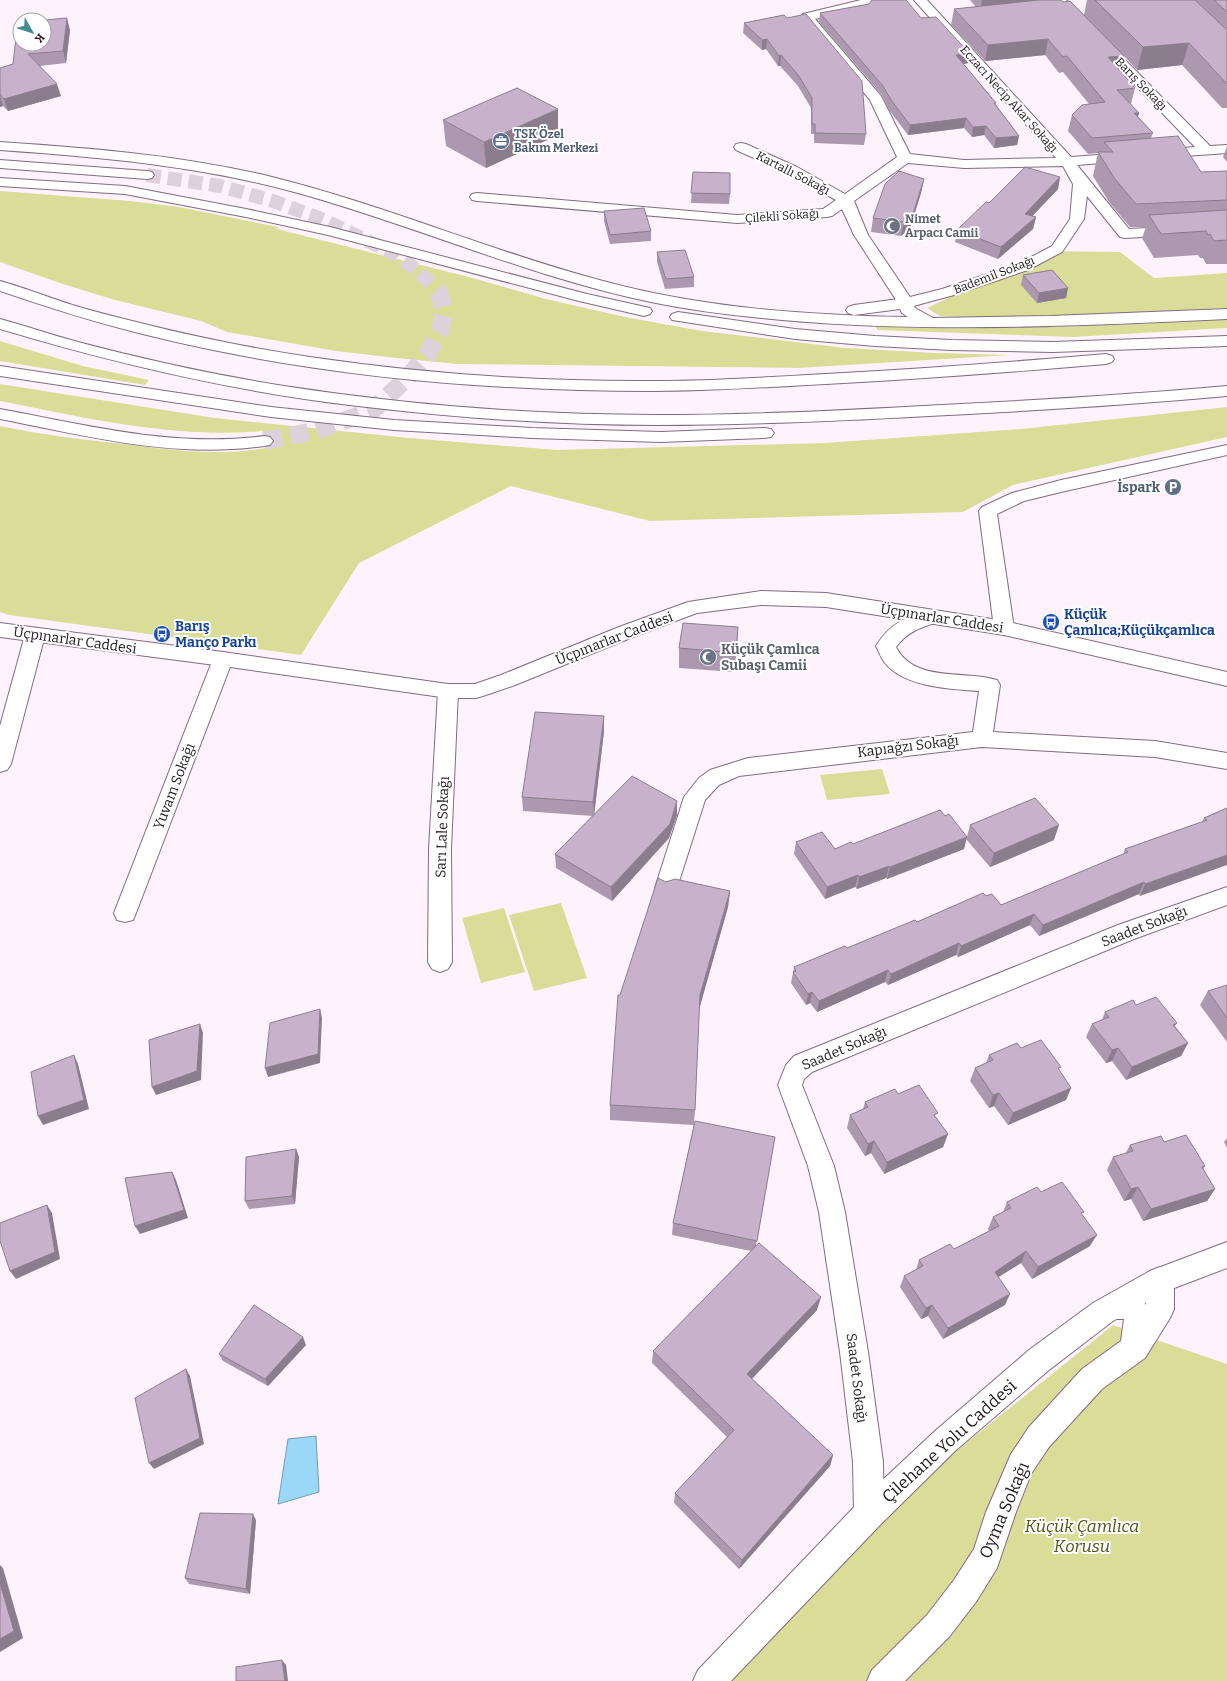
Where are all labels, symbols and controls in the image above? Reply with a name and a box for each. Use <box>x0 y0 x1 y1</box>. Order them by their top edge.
north arrow <box>12 12 52 52</box>
text: K <box>32 31 47 45</box>
street label: Eczacı Necip Akar Sokağı <box>957 43 1061 156</box>
street label: Barış Sokağı <box>1112 55 1170 114</box>
place label: TSK Özel Bakım Merkezi <box>514 126 599 155</box>
office icon: TSK Özel Bakım Merkezi <box>491 131 511 151</box>
street label: Kartallı Sokağı <box>754 148 832 198</box>
street label: Çilekli Sokağı <box>745 206 820 226</box>
place label: Nimet Arpacı Camii <box>905 212 978 240</box>
mosque icon: Nimet Arpacı Camii <box>882 216 902 236</box>
street label: Bademil Sokağı <box>951 253 1037 297</box>
parking icon: İspark <box>1163 477 1183 497</box>
place label: İspark <box>1117 478 1161 496</box>
street label: Üçpınarlar Caddesi <box>879 600 1005 637</box>
place label: Küçük Çamlıca;Küçükçamlıca <box>1064 606 1215 639</box>
street label: Üçpınarlar Caddesi <box>553 608 675 669</box>
bus stop icon: Küçük Çamlıca;Küçükçamlıca <box>1041 612 1061 632</box>
place label: Barış Manço Parkı <box>175 618 257 651</box>
street label: Üçpınarlar Caddesi <box>12 623 138 658</box>
bus stop icon: Barış Manço Parkı <box>152 624 172 644</box>
place label: Küçük Çamlıca Subaşı Camii <box>721 641 820 674</box>
mosque icon: Küçük Çamlıca Subaşı Camii <box>698 647 718 667</box>
street label: Kapıağzı Sokağı <box>856 732 960 761</box>
street label: Yuvam Sokağı <box>150 741 199 832</box>
street label: Sarı Lale Sokağı <box>432 776 453 878</box>
street label: Saadet Sokağı <box>1099 902 1189 951</box>
street label: Saadet Sokağı <box>799 1023 889 1074</box>
street label: Saadet Sokağı <box>843 1332 870 1424</box>
street label: Çilehane Yolu Caddesi <box>878 1375 1021 1507</box>
street label: Oyma Sokağı <box>975 1459 1034 1562</box>
park label: Küçük Çamlıca Korusu <box>1025 1516 1139 1557</box>

